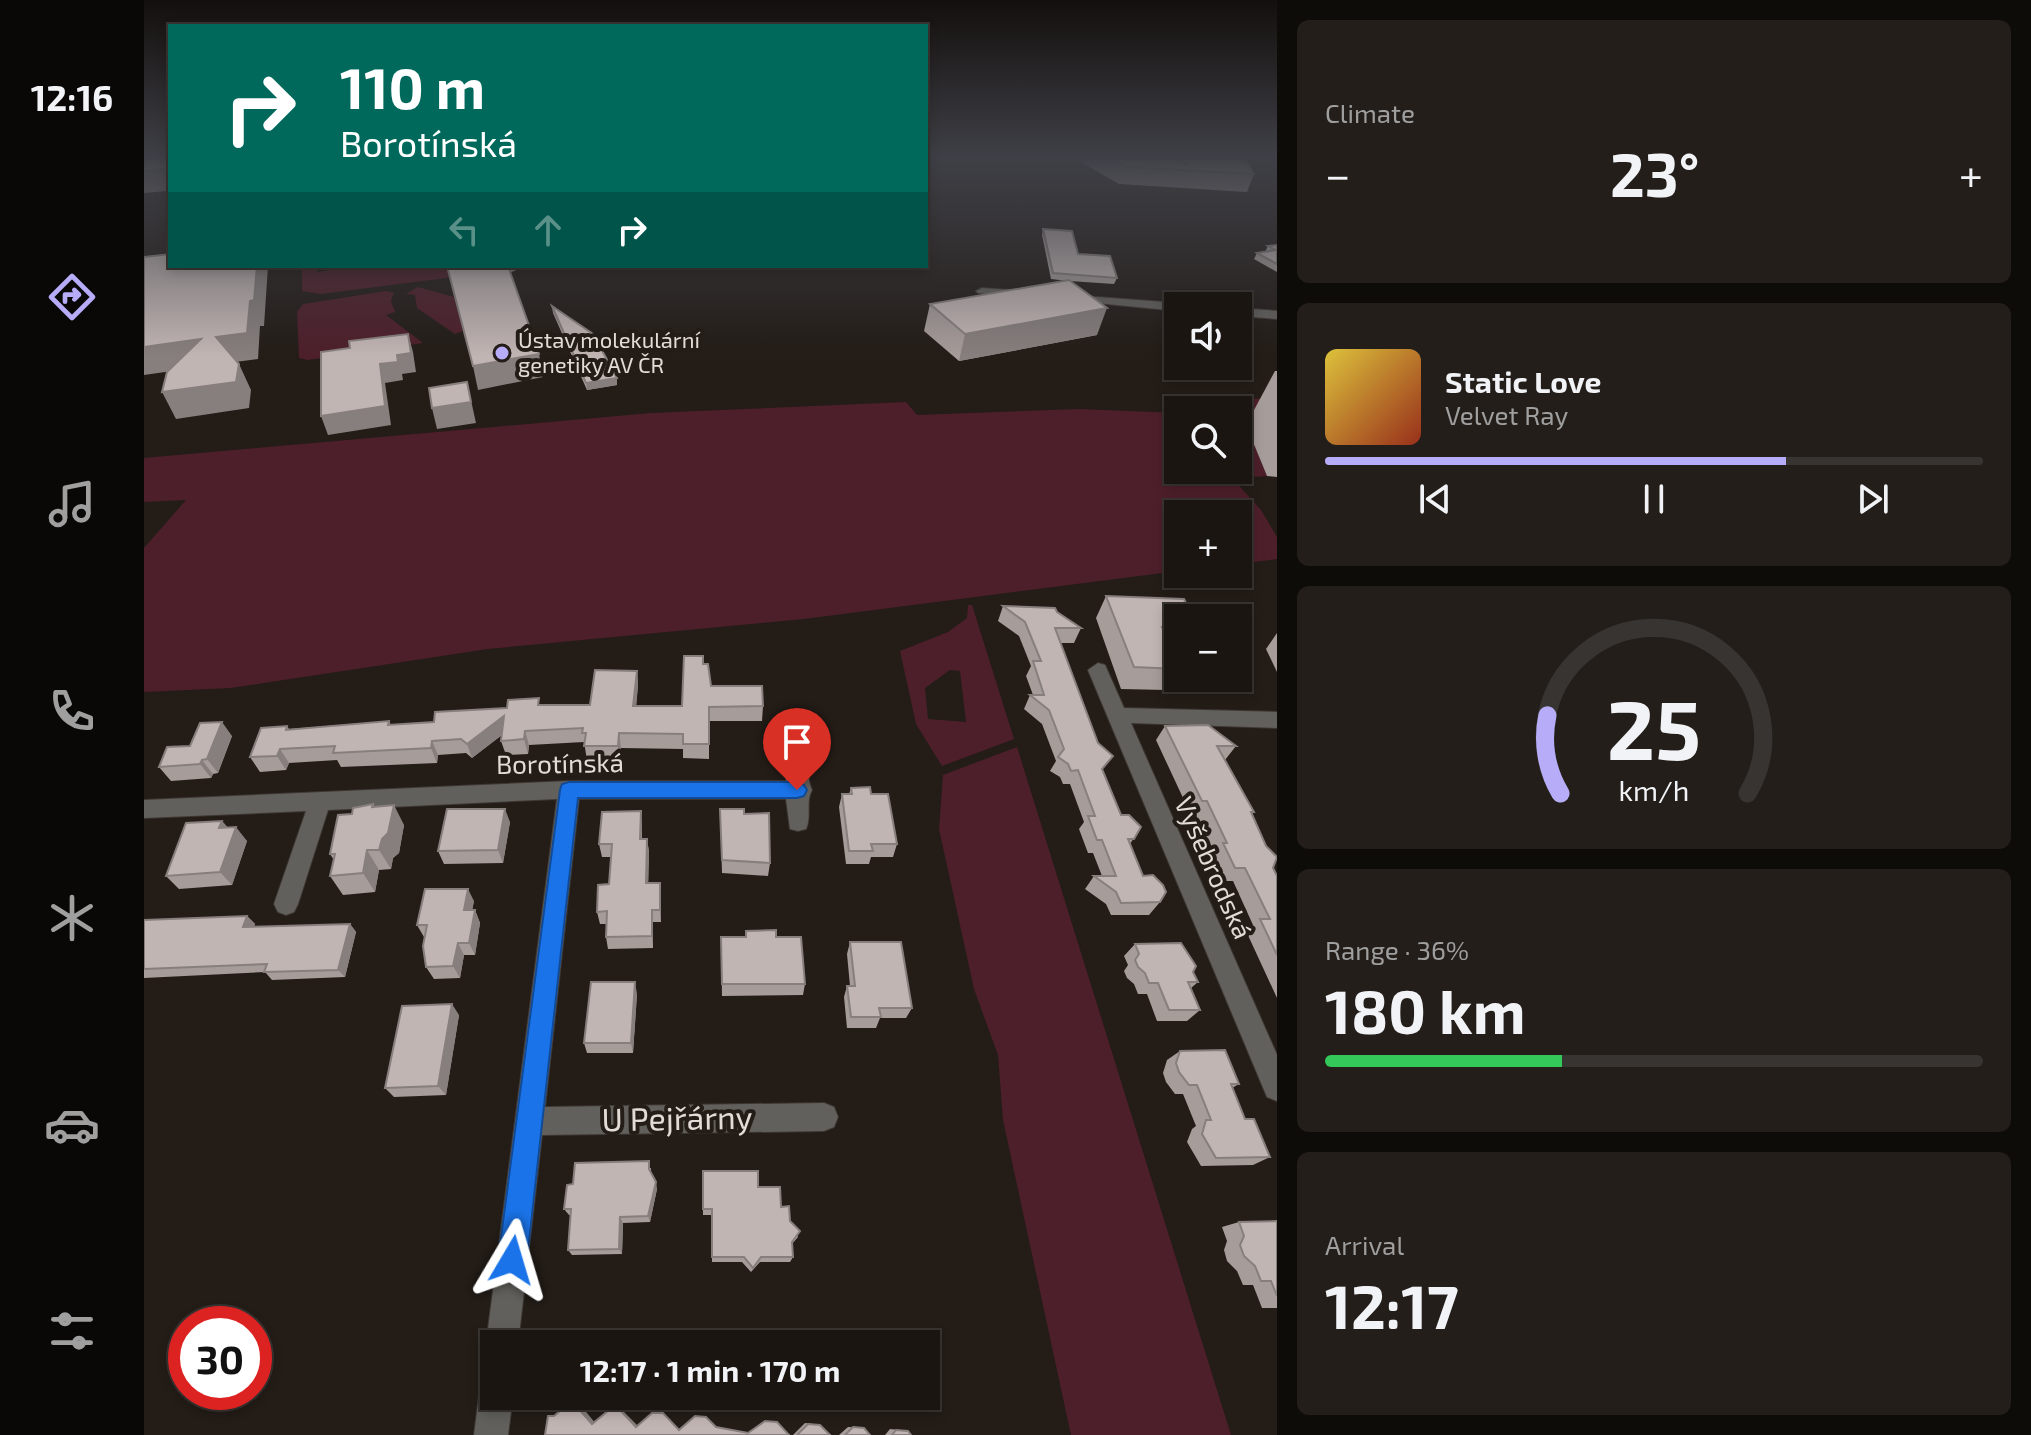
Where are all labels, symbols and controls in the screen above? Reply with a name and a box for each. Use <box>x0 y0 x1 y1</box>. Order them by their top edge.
text: 110 m <box>340 53 485 120</box>
icon: right <box>208 56 312 160</box>
text: 12:16 <box>31 75 113 118</box>
text: Climate <box>1325 97 1415 128</box>
text: Borotínská <box>340 121 517 164</box>
text: 23° <box>1610 137 1700 209</box>
text: − <box>1325 147 1351 200</box>
text: + <box>1959 147 1983 200</box>
icon: left <box>442 208 486 252</box>
icon: ahead <box>526 208 570 252</box>
icon: right <box>610 208 654 252</box>
icon: directions <box>44 269 100 325</box>
map controls <box>1164 292 1252 692</box>
button: sound <box>1164 292 1252 380</box>
place label: Ústav molekulární genetiky AV ČR <box>518 326 701 377</box>
marker: Ústav molekulární genetiky AV ČR <box>493 344 511 362</box>
text: Static Love <box>1445 363 1601 399</box>
button: search <box>1164 396 1252 484</box>
text: Velvet Ray <box>1445 399 1568 430</box>
icon: music <box>44 476 100 532</box>
icon: previous <box>1413 477 1457 521</box>
icon: pause <box>1632 477 1676 521</box>
icon: next <box>1851 477 1895 521</box>
button: + <box>1164 500 1252 588</box>
button: − <box>1164 604 1252 692</box>
text: 25 <box>1607 676 1701 776</box>
icon: phone <box>44 683 100 739</box>
pin <box>763 708 831 790</box>
icon: arrive <box>775 720 819 764</box>
street label: Borotínská <box>496 746 624 779</box>
text: km/h <box>1619 772 1689 807</box>
street label: Vyšebrodská <box>1169 792 1259 943</box>
icon: climate <box>44 890 100 946</box>
text: Range · 36% <box>1325 934 1469 965</box>
text: 180 km <box>1325 974 1526 1046</box>
icon: car <box>44 1097 100 1153</box>
street label: U Pejřárny <box>601 1097 753 1138</box>
position arrow <box>470 1218 554 1302</box>
text: Arrival <box>1325 1229 1404 1260</box>
text: 12:17 <box>1325 1269 1459 1341</box>
icon: filters <box>44 1303 100 1359</box>
speed limit sign: 30 <box>168 1306 272 1410</box>
text: 12:17 · 1 min · 170 m <box>580 1352 840 1388</box>

